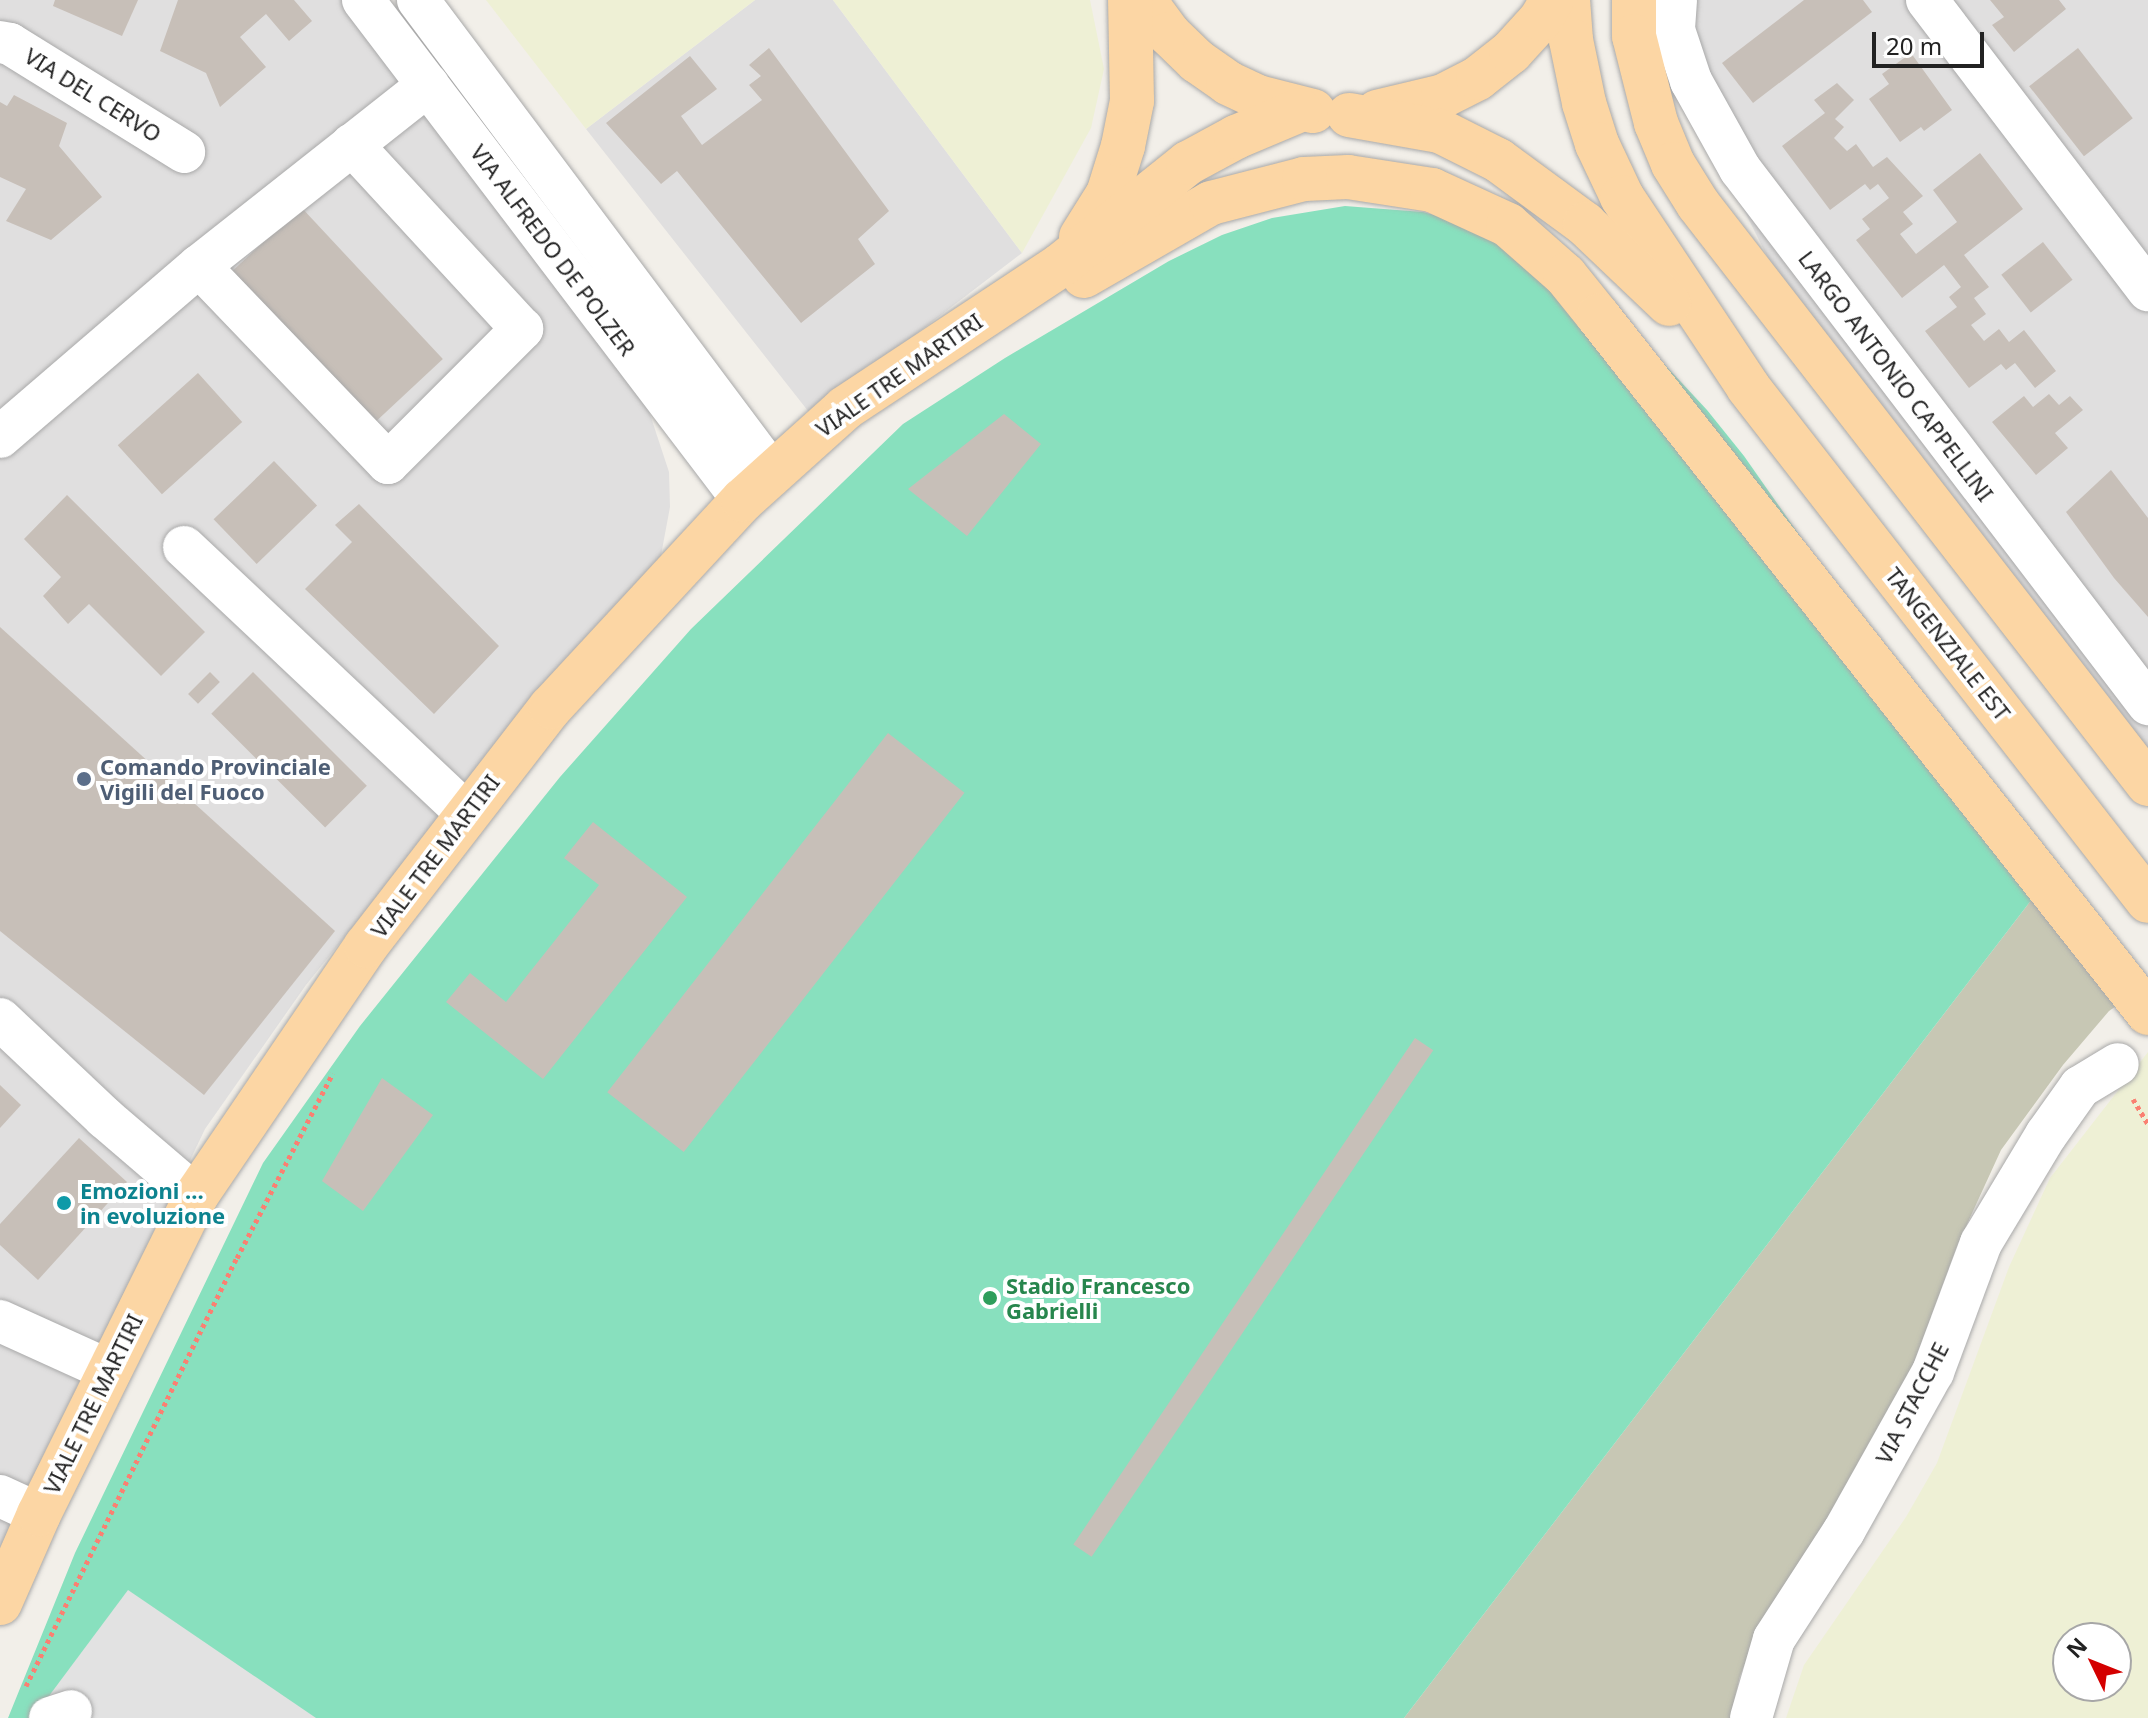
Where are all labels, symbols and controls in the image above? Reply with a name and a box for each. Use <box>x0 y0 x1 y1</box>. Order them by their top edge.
scale bar <box>1876 16 1988 66</box>
text: 20 m <box>1886 29 1942 62</box>
street label: VIA DEL CERVO <box>20 42 166 148</box>
street label: VIA ALFREDO DE POLZER <box>465 139 641 361</box>
street label: LARGO ANTONIO CAPPELLINI <box>1793 246 1999 506</box>
street label: VIALE TRE MARTIRI <box>811 308 987 442</box>
street label: TANGENZIALE EST <box>1880 562 2016 726</box>
place label: Comando Provinciale Vigili del Fuoco <box>100 753 331 804</box>
marker: Comando Provinciale Vigili del Fuoco <box>75 770 93 788</box>
street label: VIALE TRE MARTIRI <box>365 770 505 942</box>
place label: Emozioni ... in evoluzione <box>80 1177 225 1228</box>
marker: Emozioni ... in evoluzione <box>55 1194 73 1212</box>
place label: Stadio Francesco Gabrielli <box>1006 1272 1190 1324</box>
marker: Stadio Francesco Gabrielli <box>981 1289 999 1307</box>
street label: VIALE TRE MARTIRI <box>38 1310 148 1498</box>
street label: VIA STACCHE <box>1870 1338 1954 1468</box>
north arrow <box>2052 1622 2132 1702</box>
text: N <box>2059 1630 2093 1664</box>

